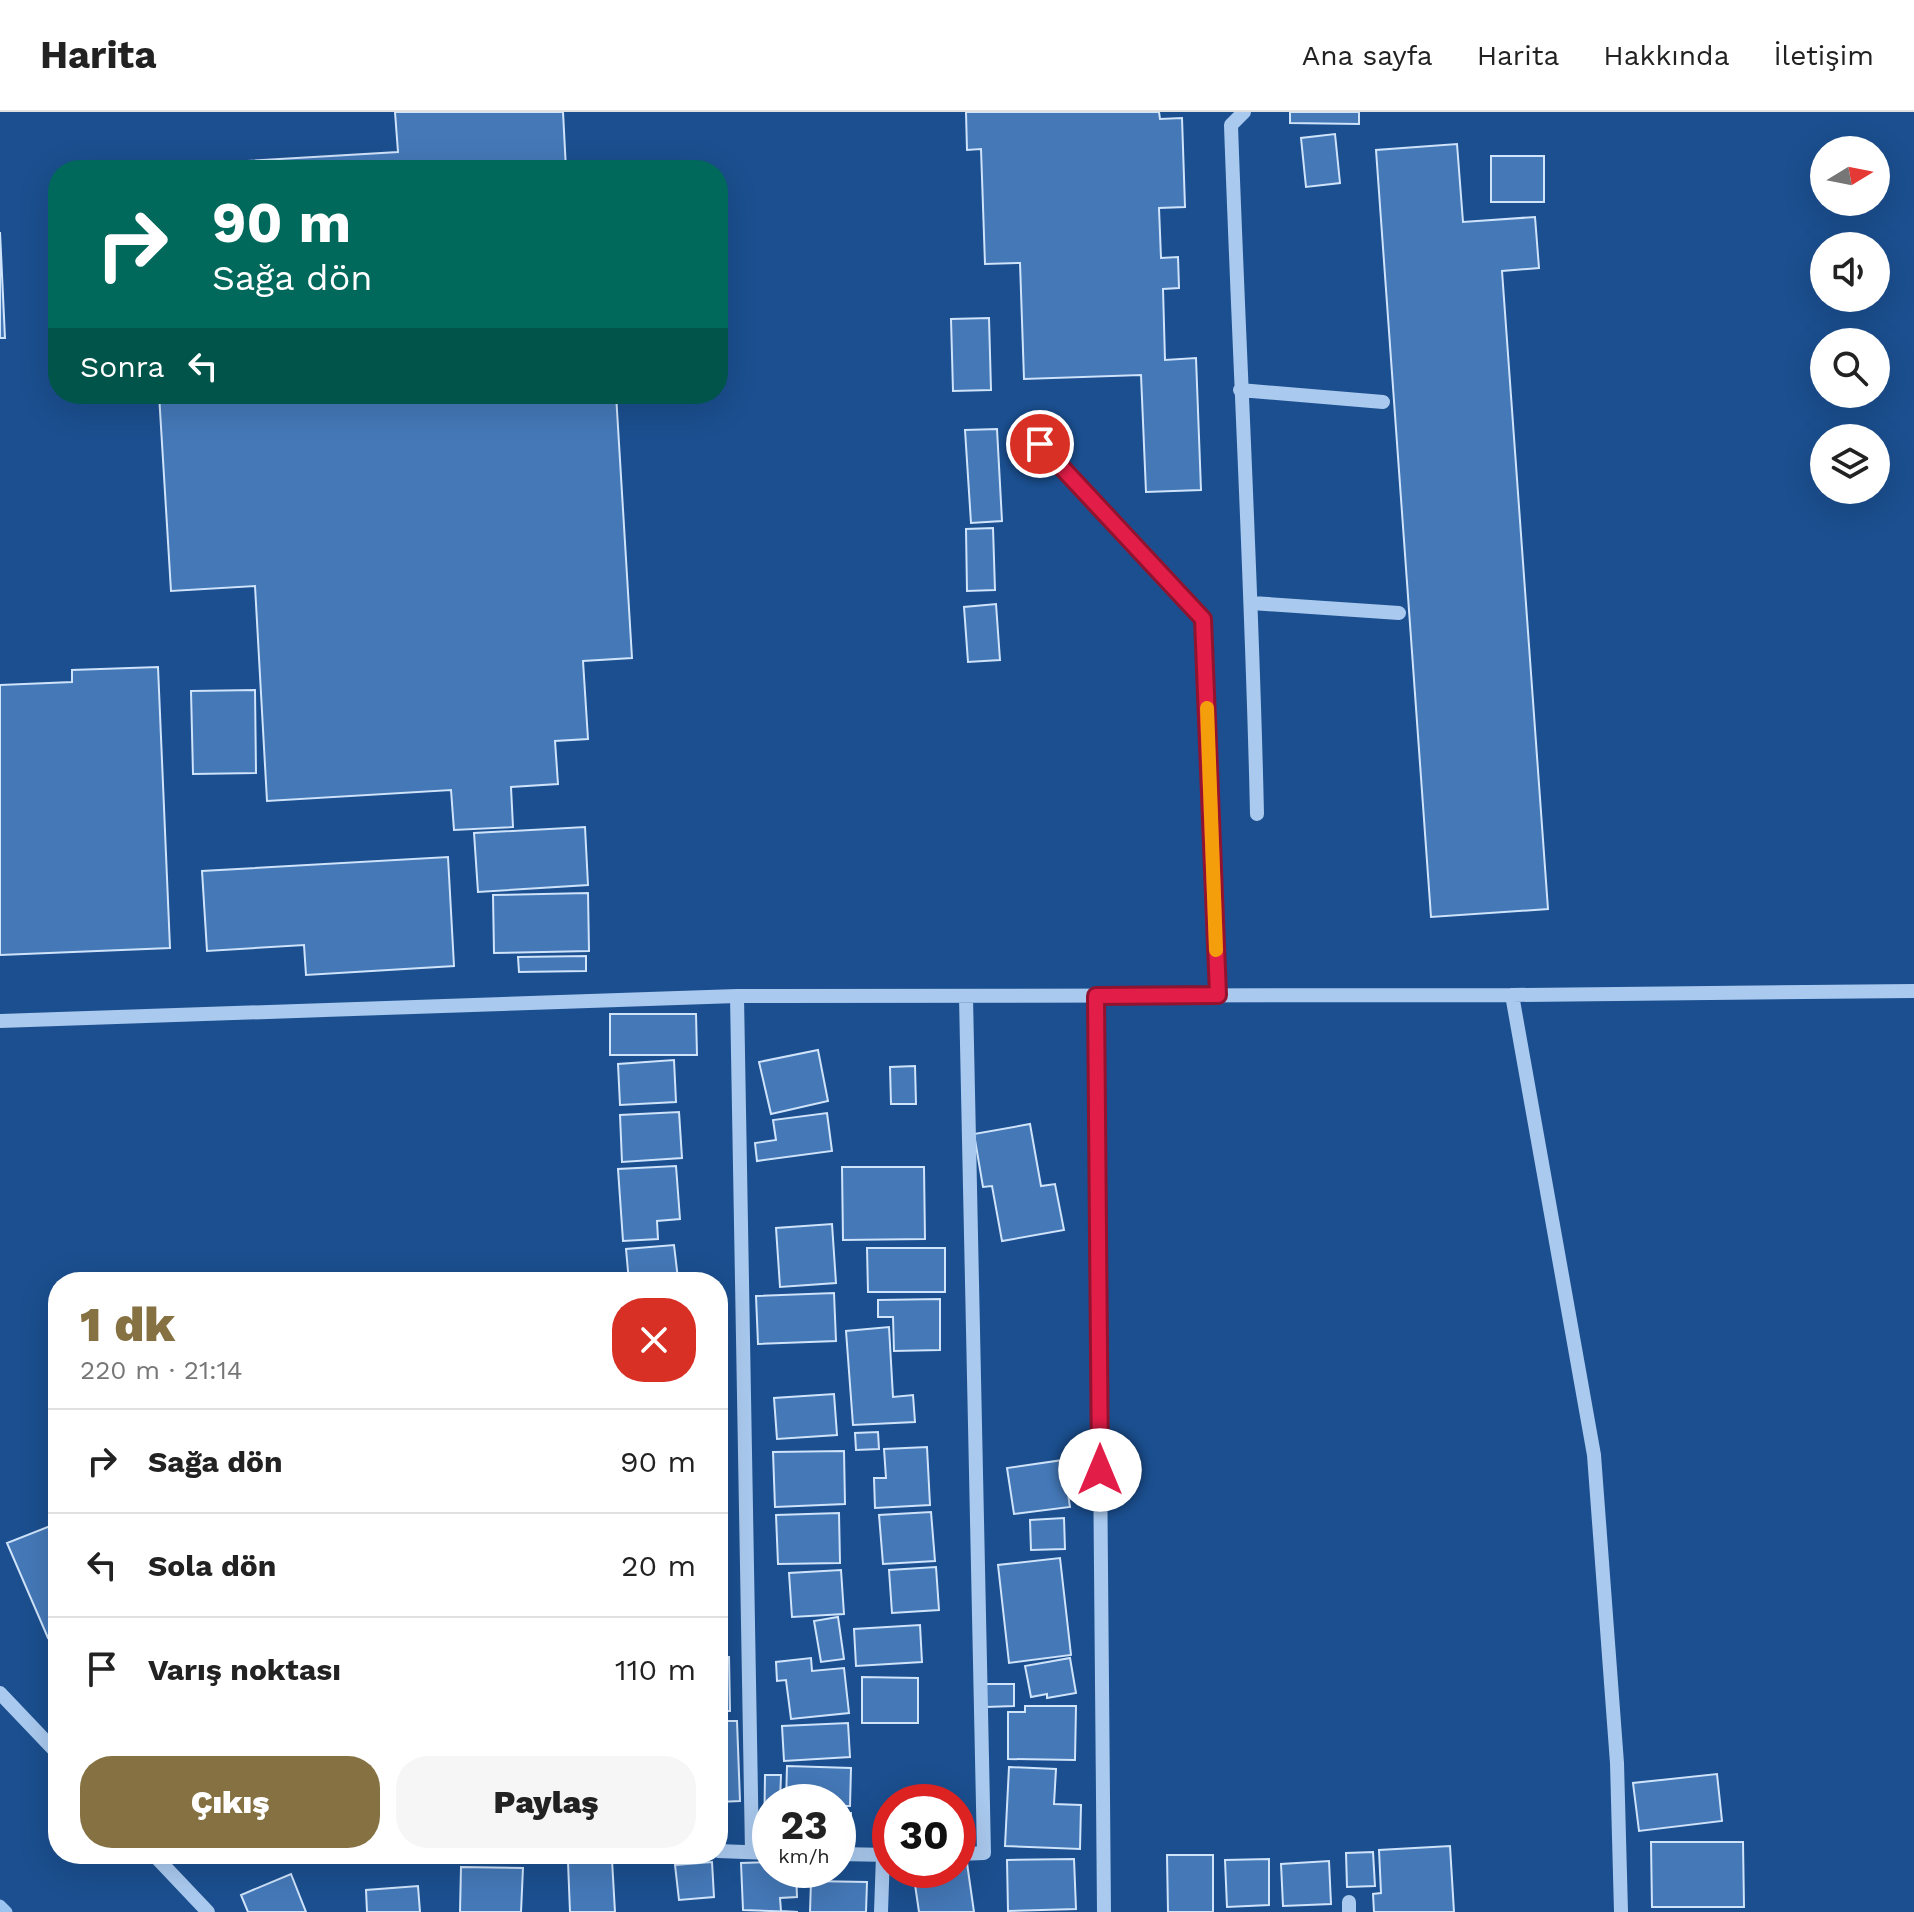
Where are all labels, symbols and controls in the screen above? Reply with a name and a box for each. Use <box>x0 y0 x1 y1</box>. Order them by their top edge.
text: Harita <box>40 33 156 77</box>
text: Ana sayfa <box>1302 39 1433 72</box>
text: Harita <box>1477 39 1559 72</box>
text: Hakkında <box>1603 39 1730 72</box>
text: İletişim <box>1774 39 1874 72</box>
north arrow <box>1810 136 1890 216</box>
map controls <box>1810 136 1890 504</box>
text: 90 m <box>212 190 351 256</box>
icon: right <box>80 192 184 296</box>
button: sound <box>1810 232 1890 312</box>
text: Sağa dön <box>212 257 373 299</box>
button: search <box>1810 328 1890 408</box>
icon: left <box>181 344 225 388</box>
text: Sonra <box>80 349 165 384</box>
pin <box>1006 410 1074 478</box>
icon: arrive <box>1018 422 1062 466</box>
button: layers <box>1810 424 1890 504</box>
text: 1 dk <box>80 1296 175 1353</box>
button: close <box>612 1298 696 1382</box>
text: 220 m · 21:14 <box>80 1355 243 1385</box>
position arrow <box>1058 1428 1142 1512</box>
icon: right <box>80 1439 124 1483</box>
text: Sağa dön <box>148 1444 283 1479</box>
text: 90 m <box>620 1444 696 1479</box>
icon: left <box>80 1543 124 1587</box>
text: Sola dön <box>148 1548 276 1583</box>
text: 20 m <box>621 1548 696 1583</box>
icon: arrive <box>80 1647 124 1691</box>
text: Varış noktası <box>148 1652 341 1687</box>
text: 110 m <box>615 1652 696 1687</box>
button: Çıkış <box>80 1756 380 1848</box>
button: Paylaş <box>396 1756 696 1848</box>
speed limit sign: 30 <box>872 1784 976 1888</box>
text: 23 <box>780 1802 828 1849</box>
text: km/h <box>778 1844 830 1868</box>

